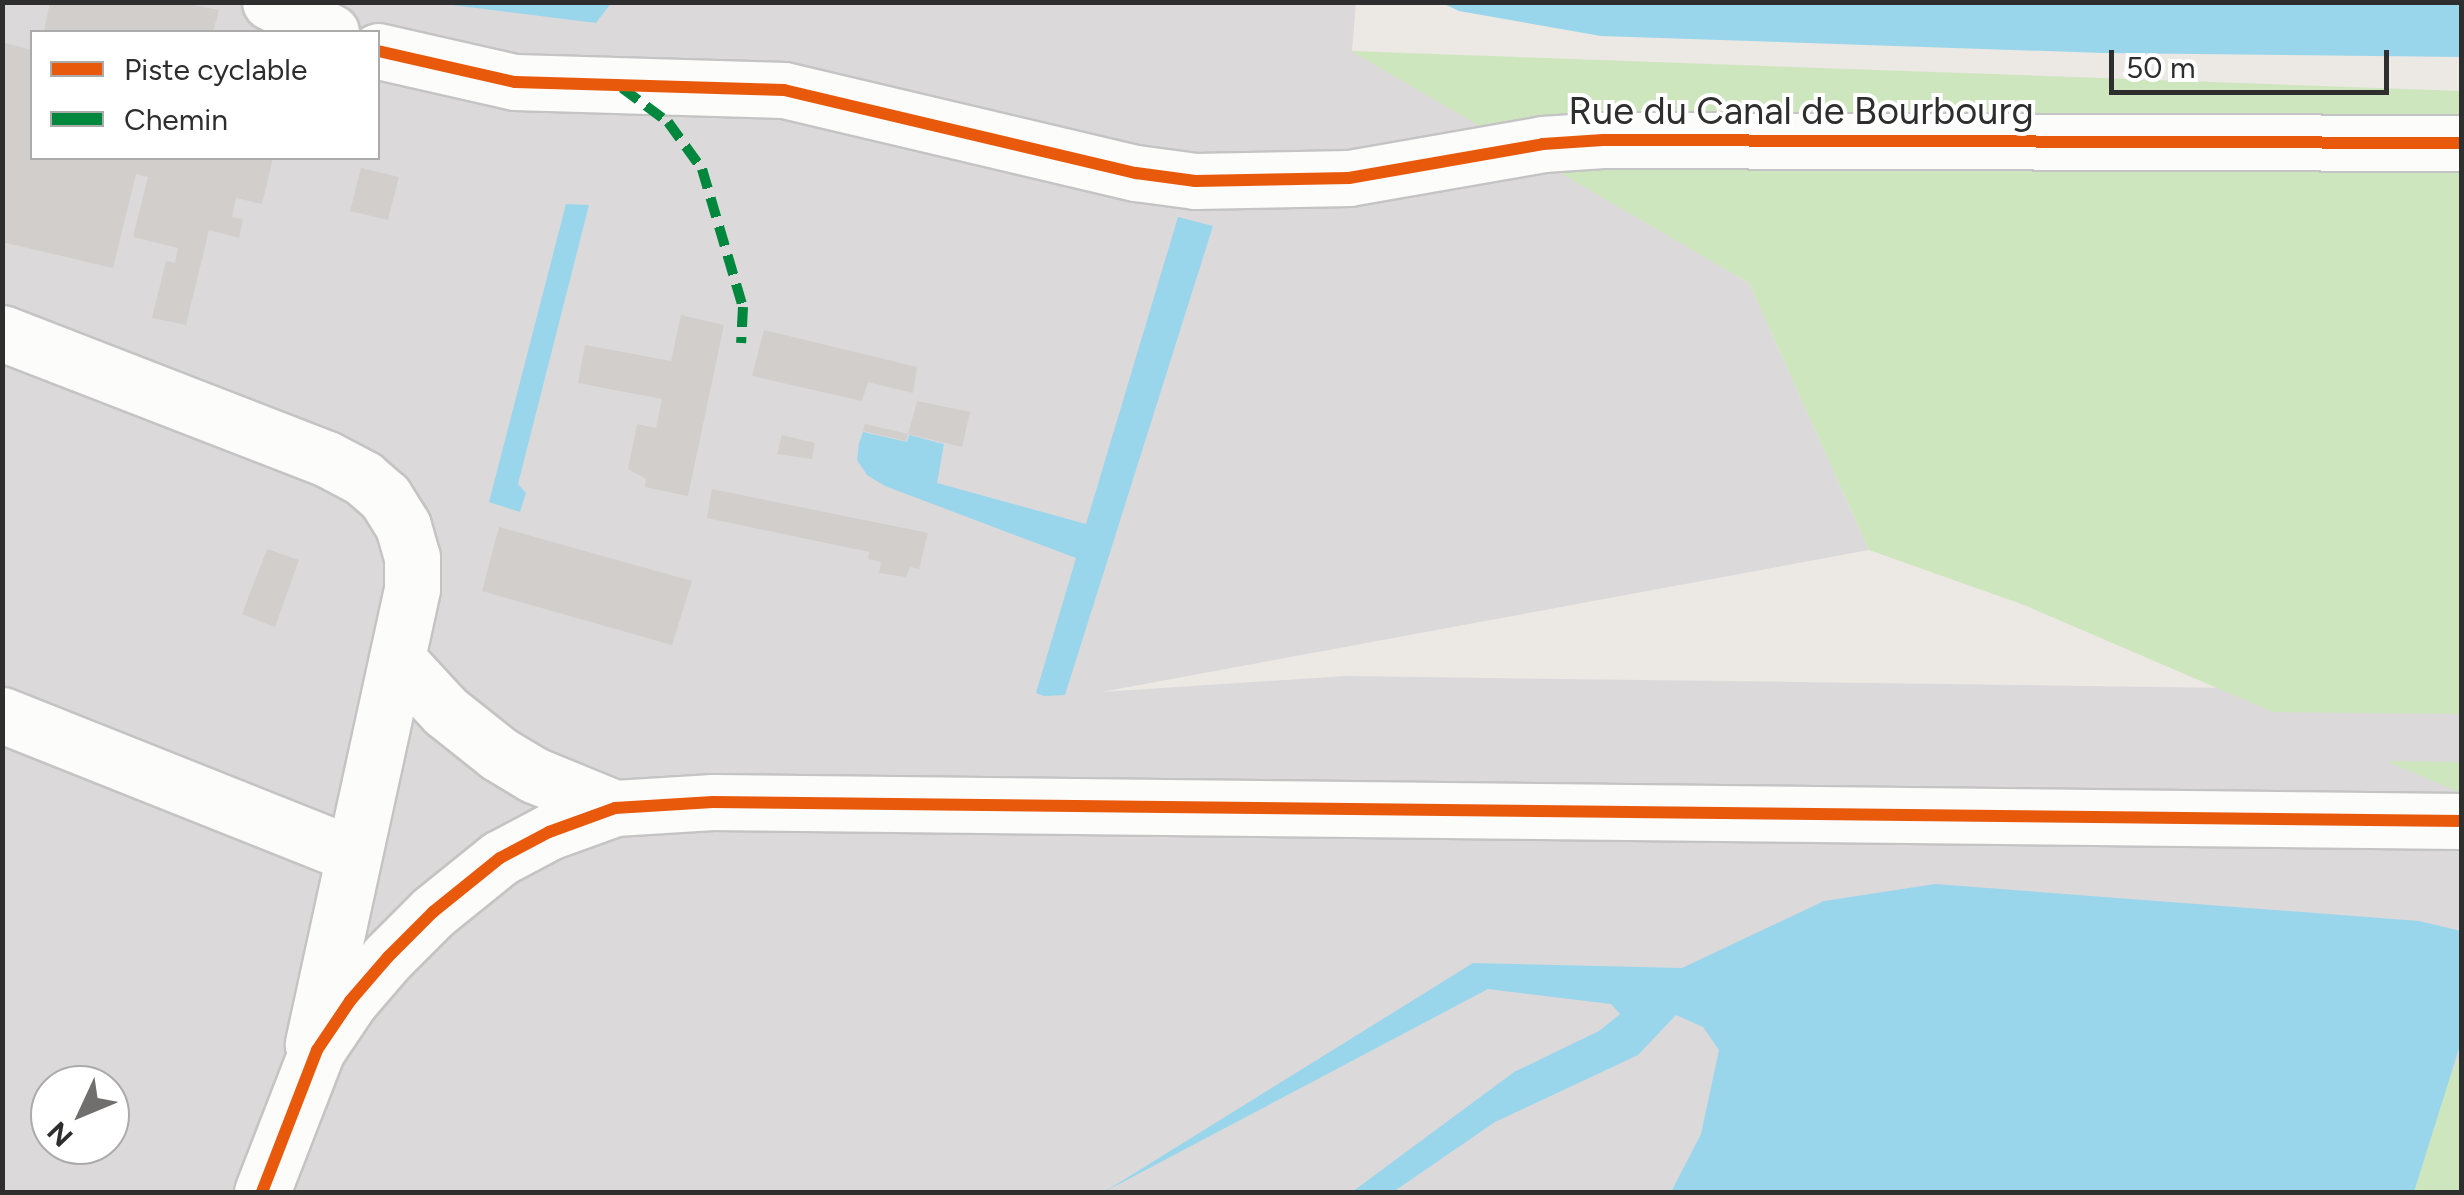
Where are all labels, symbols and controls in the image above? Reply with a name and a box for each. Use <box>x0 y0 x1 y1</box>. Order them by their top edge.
legend <box>30 30 380 160</box>
scale bar <box>2114 30 2394 92</box>
text: 50 m <box>2126 49 2195 86</box>
text: Piste cyclable <box>124 51 307 88</box>
street label: Rue du Canal de Bourbourg <box>1568 89 2034 135</box>
text: Chemin <box>124 101 228 138</box>
north arrow <box>30 1065 130 1165</box>
text: N <box>40 1115 80 1154</box>

